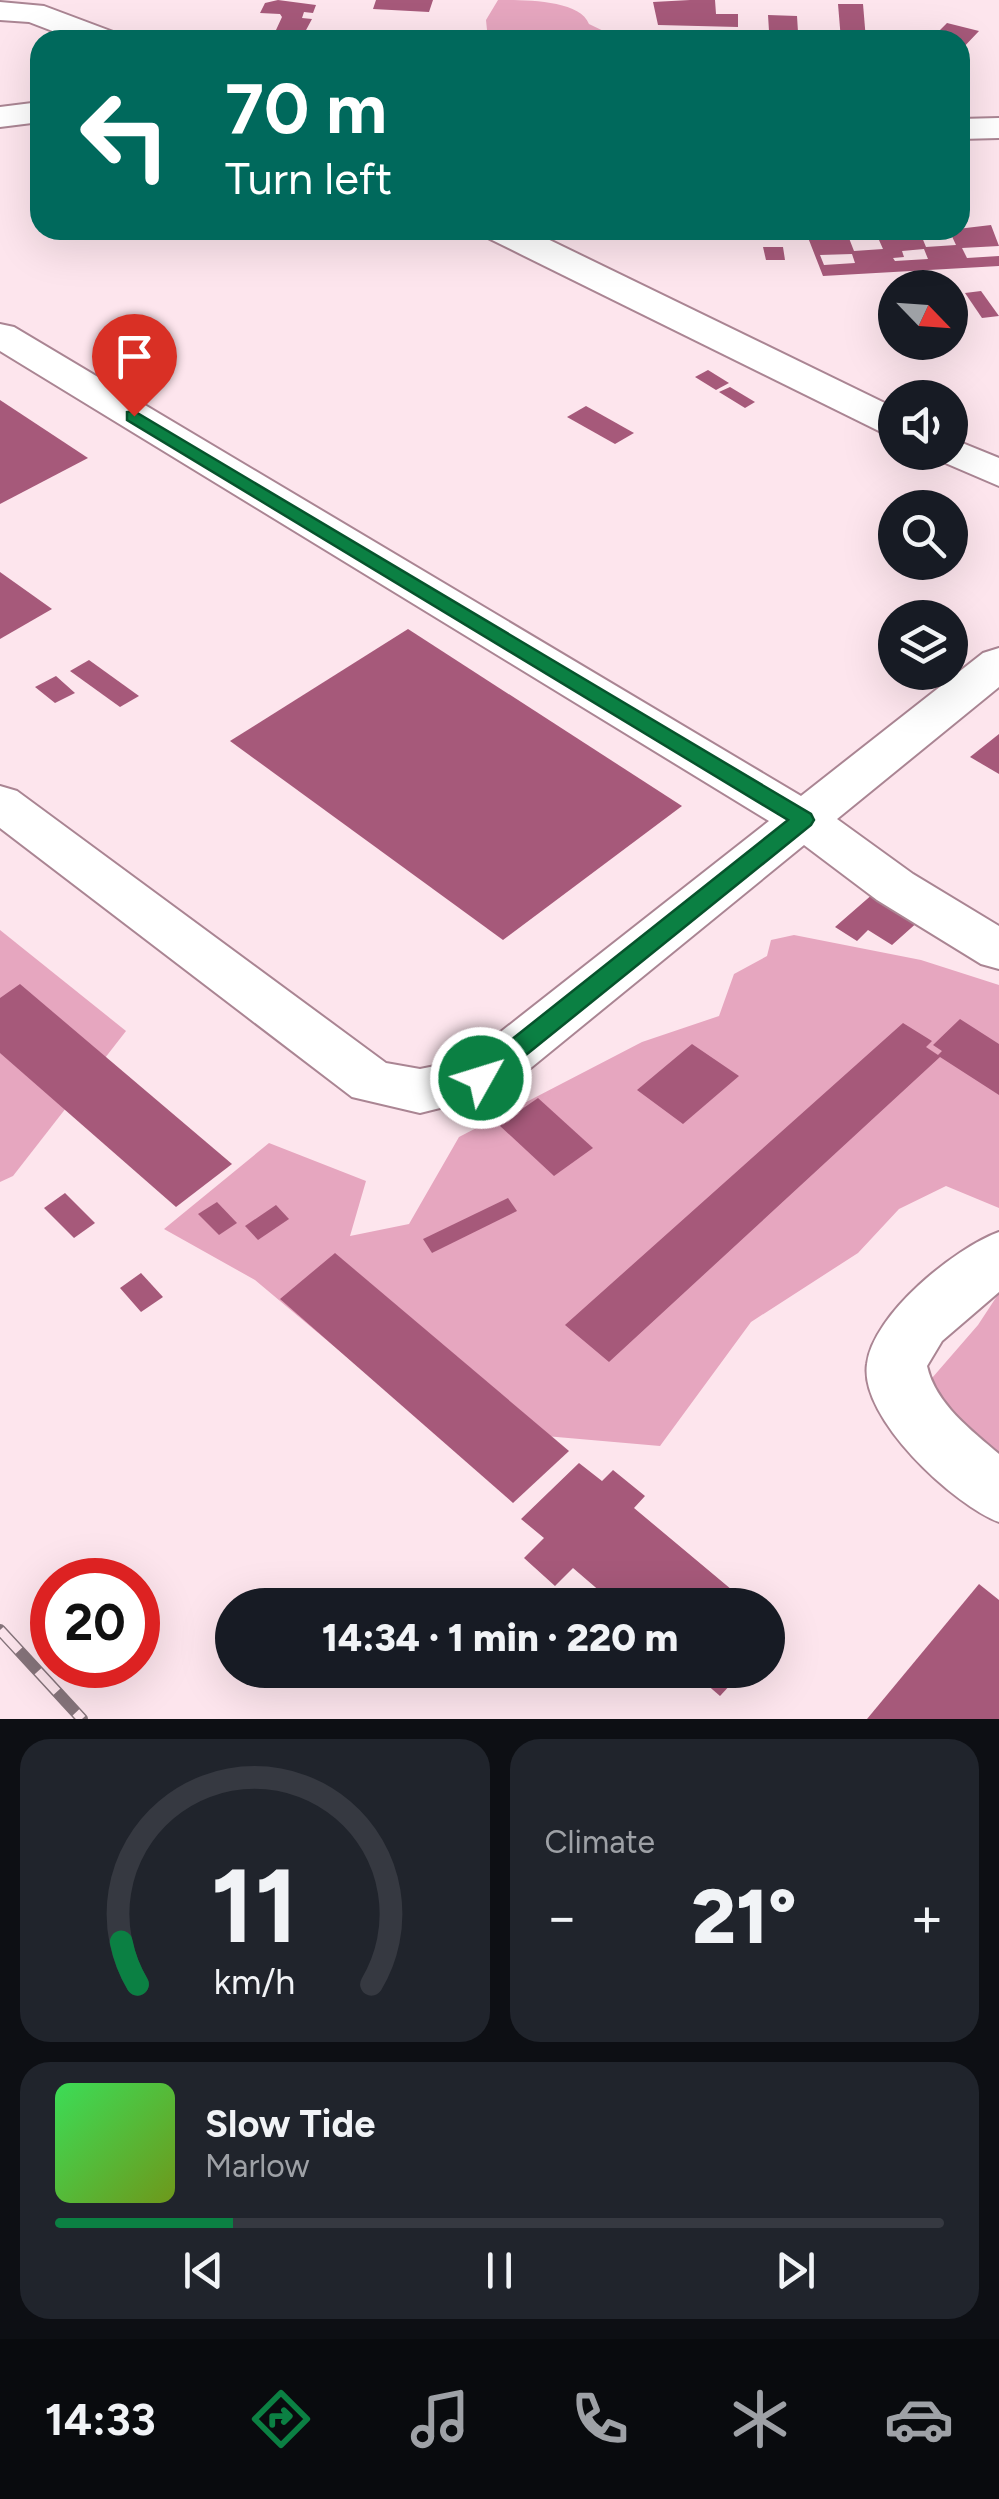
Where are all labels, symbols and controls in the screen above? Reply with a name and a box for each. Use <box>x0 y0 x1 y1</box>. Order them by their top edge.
text: 70 m <box>225 66 387 151</box>
icon: left <box>60 70 190 200</box>
text: Turn left <box>225 151 392 205</box>
north arrow <box>878 270 968 360</box>
map controls <box>878 270 968 690</box>
pin <box>92 314 177 417</box>
icon: arrive <box>107 329 162 384</box>
button: sound <box>878 380 968 470</box>
button: search <box>878 490 968 580</box>
button: layers <box>878 600 968 690</box>
position arrow <box>429 1026 533 1130</box>
speed limit sign: 20 <box>30 1558 160 1688</box>
text: 14:34 · 1 min · 220 m <box>322 1615 678 1661</box>
text: Climate <box>545 1823 655 1861</box>
text: 11 <box>211 1843 299 1968</box>
text: 21° <box>692 1872 797 1962</box>
text: − <box>545 1884 579 1950</box>
text: + <box>910 1884 944 1950</box>
text: km/h <box>214 1960 296 2003</box>
text: Slow Tide <box>205 2101 375 2147</box>
text: Marlow <box>205 2147 309 2185</box>
icon: previous <box>176 2243 231 2298</box>
icon: pause <box>472 2243 527 2298</box>
icon: next <box>768 2243 823 2298</box>
icon: directions <box>246 2384 316 2454</box>
icon: music <box>405 2384 475 2454</box>
icon: phone <box>565 2384 635 2454</box>
icon: climate <box>725 2384 795 2454</box>
icon: car <box>884 2384 954 2454</box>
text: 14:33 <box>45 2392 156 2446</box>

